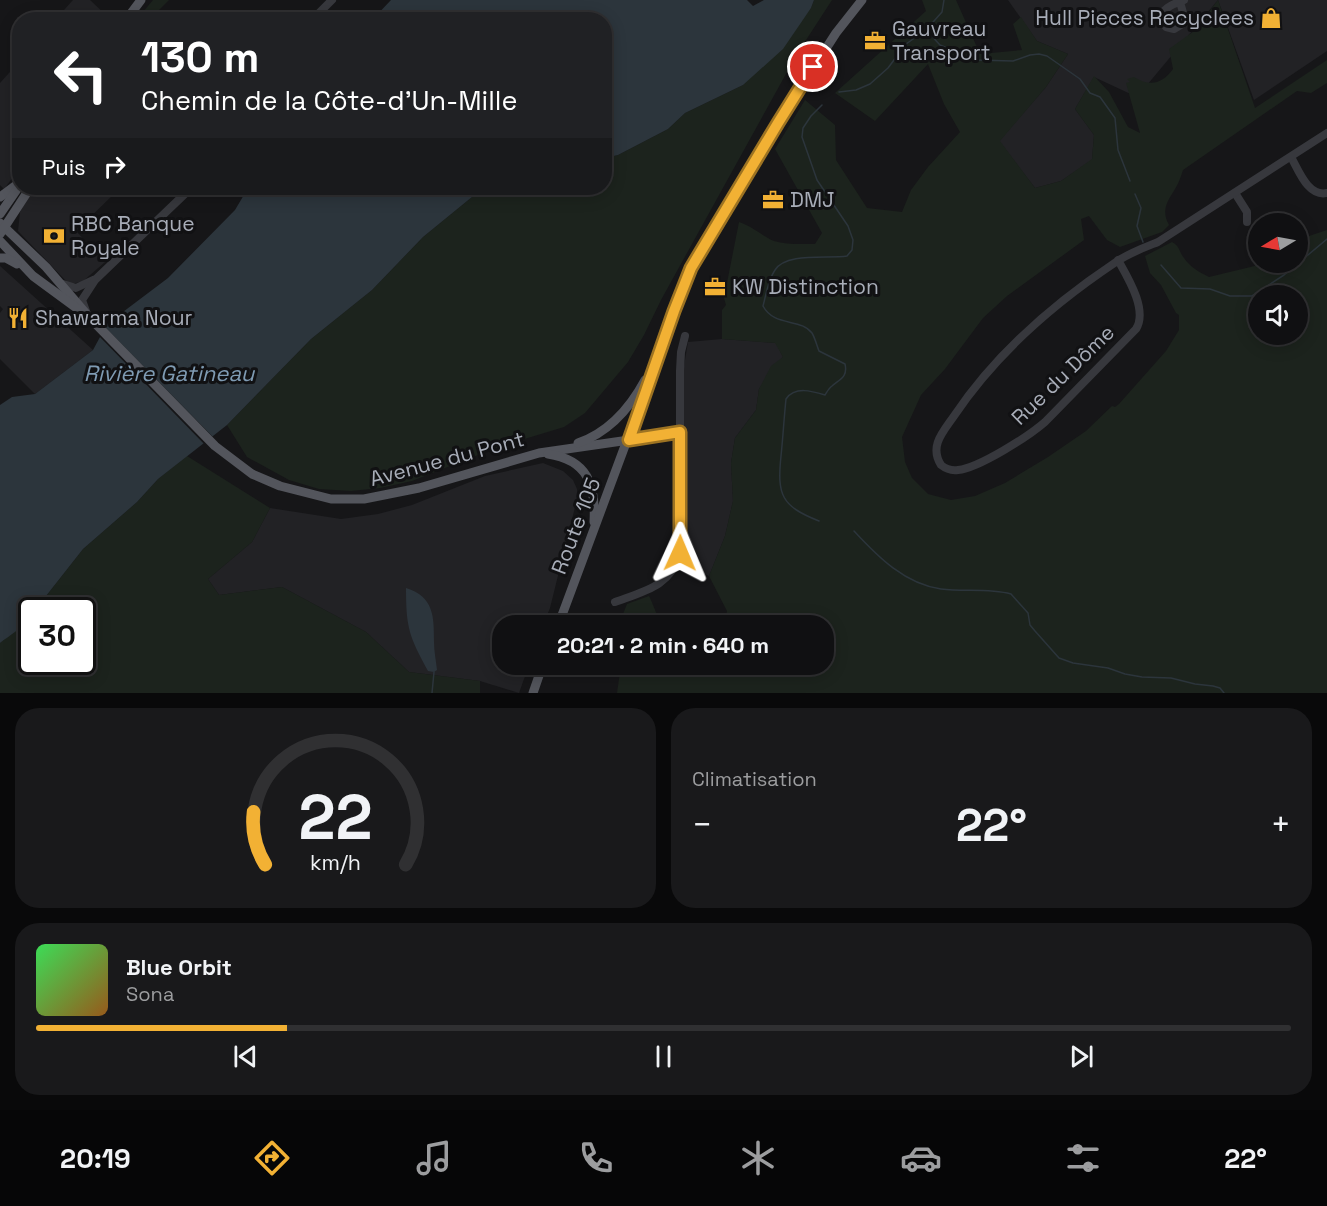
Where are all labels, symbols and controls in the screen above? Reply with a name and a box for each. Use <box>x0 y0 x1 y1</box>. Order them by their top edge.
place label: Hull Pieces Recyclees <box>1035 4 1254 31</box>
shop icon: Hull Pieces Recyclees <box>1259 6 1283 30</box>
place label: Gauvreau Transport <box>892 15 990 66</box>
office icon: Gauvreau Transport <box>863 29 887 53</box>
text: 130 m <box>141 31 259 84</box>
icon: left <box>42 36 120 114</box>
pin <box>787 41 838 92</box>
icon: arrive <box>796 50 829 83</box>
text: Chemin de la Côte-d'Un-Mille <box>141 83 517 118</box>
icon: right <box>98 150 131 183</box>
text: Puis <box>42 153 86 181</box>
place label: DMJ <box>790 186 835 213</box>
office icon: DMJ <box>761 188 785 212</box>
place label: RBC Banque Royale <box>71 210 195 261</box>
north arrow <box>1248 213 1308 273</box>
map controls <box>1248 213 1308 345</box>
bank icon: RBC Banque Royale <box>42 224 66 248</box>
place label: KW Distinction <box>732 273 879 300</box>
office icon: KW Distinction <box>703 275 727 299</box>
button: sound <box>1248 285 1308 345</box>
place label: Shawarma Nour <box>35 304 193 331</box>
restaurant icon: Shawarma Nour <box>6 306 30 330</box>
street label: Rue du Dôme <box>1005 319 1120 431</box>
water label: Rivière Gatineau <box>84 359 256 387</box>
street label: Avenue du Pont <box>367 425 527 492</box>
street label: Route 105 <box>545 474 606 578</box>
position arrow <box>648 521 712 585</box>
speed limit sign: 30 <box>18 597 96 675</box>
text: 20:21 · 2 min · 640 m <box>557 631 769 659</box>
text: Climatisation <box>692 766 817 792</box>
text: 22 <box>298 778 373 857</box>
text: 22° <box>956 797 1027 854</box>
text: − <box>692 804 712 846</box>
text: + <box>1271 804 1291 846</box>
text: km/h <box>310 849 361 876</box>
text: Blue Orbit <box>126 953 232 981</box>
text: Sona <box>126 981 174 1007</box>
icon: previous <box>229 1040 262 1073</box>
icon: pause <box>647 1040 680 1073</box>
icon: next <box>1065 1040 1098 1073</box>
icon: directions <box>251 1137 293 1179</box>
icon: music <box>413 1137 455 1179</box>
icon: phone <box>575 1137 617 1179</box>
icon: climate <box>737 1137 779 1179</box>
icon: car <box>900 1137 942 1179</box>
icon: filters <box>1062 1137 1104 1179</box>
text: 20:19 <box>60 1141 131 1176</box>
text: 22° <box>1224 1141 1267 1176</box>

